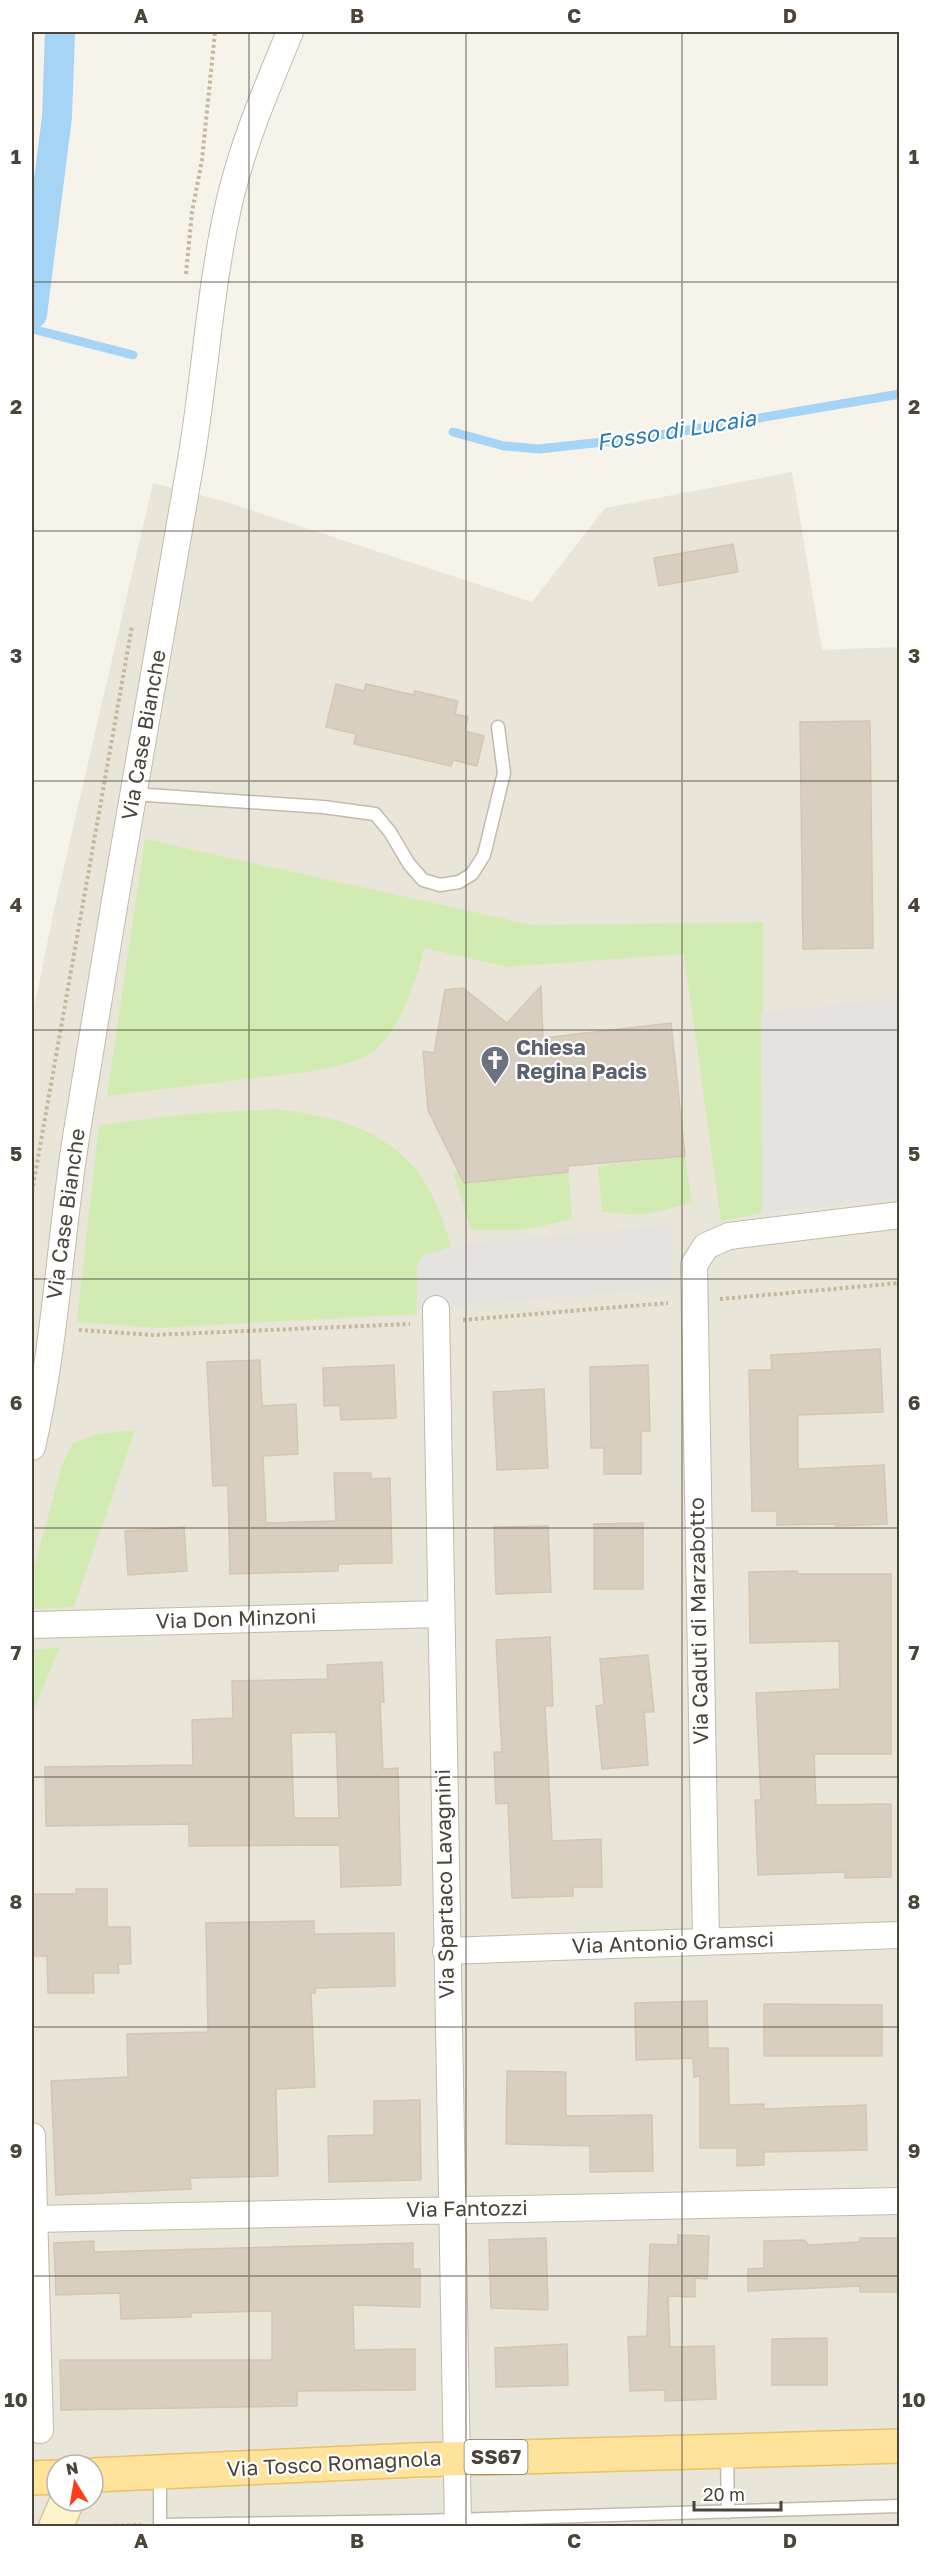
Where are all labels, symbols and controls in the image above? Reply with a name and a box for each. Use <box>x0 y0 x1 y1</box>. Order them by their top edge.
text: A <box>134 3 148 27</box>
text: B <box>350 3 364 27</box>
text: C <box>567 3 581 27</box>
text: D <box>783 3 797 27</box>
text: 1 <box>11 144 21 168</box>
text: 1 <box>909 144 919 168</box>
text: 2 <box>10 394 22 418</box>
text: 2 <box>908 394 920 418</box>
water label: Fosso di Lucaia <box>594 403 759 455</box>
text: 3 <box>10 643 22 667</box>
text: 3 <box>908 643 920 667</box>
street label: Via Case Bianche <box>115 648 171 822</box>
text: 4 <box>10 892 22 916</box>
text: 4 <box>908 892 920 916</box>
place label: Chiesa Regina Pacis <box>516 1034 647 1084</box>
church icon: Chiesa Regina Pacis <box>479 1044 511 1086</box>
street label: Via Case Bianche <box>40 1127 90 1301</box>
text: 5 <box>10 1141 22 1165</box>
text: 5 <box>908 1141 920 1165</box>
text: 6 <box>10 1390 22 1414</box>
text: 6 <box>908 1390 920 1414</box>
street label: Via Caduti di Marzabotto <box>683 1497 713 1745</box>
street label: Via Don Minzoni <box>155 1602 317 1634</box>
text: 7 <box>11 1640 22 1664</box>
text: 7 <box>909 1640 920 1664</box>
street label: Via Spartaco Lavagnini <box>429 1769 459 1999</box>
text: 8 <box>10 1889 22 1913</box>
text: 8 <box>908 1889 920 1913</box>
street label: Via Antonio Gramsci <box>571 1925 775 1959</box>
text: 9 <box>10 2138 22 2162</box>
text: 9 <box>908 2138 920 2162</box>
street label: Via Fantozzi <box>406 2194 528 2222</box>
text: 10 <box>4 2387 28 2411</box>
text: 10 <box>902 2387 926 2411</box>
road number: SS67 <box>464 2440 528 2474</box>
street label: Via Tosco Romagnola <box>226 2444 442 2482</box>
north arrow <box>45 2453 105 2513</box>
text: N <box>64 2457 80 2479</box>
scale bar <box>694 2474 781 2512</box>
text: 20 m <box>703 2483 745 2505</box>
text: A <box>134 2528 148 2552</box>
text: B <box>350 2528 364 2552</box>
text: C <box>567 2528 581 2552</box>
text: D <box>783 2528 797 2552</box>

